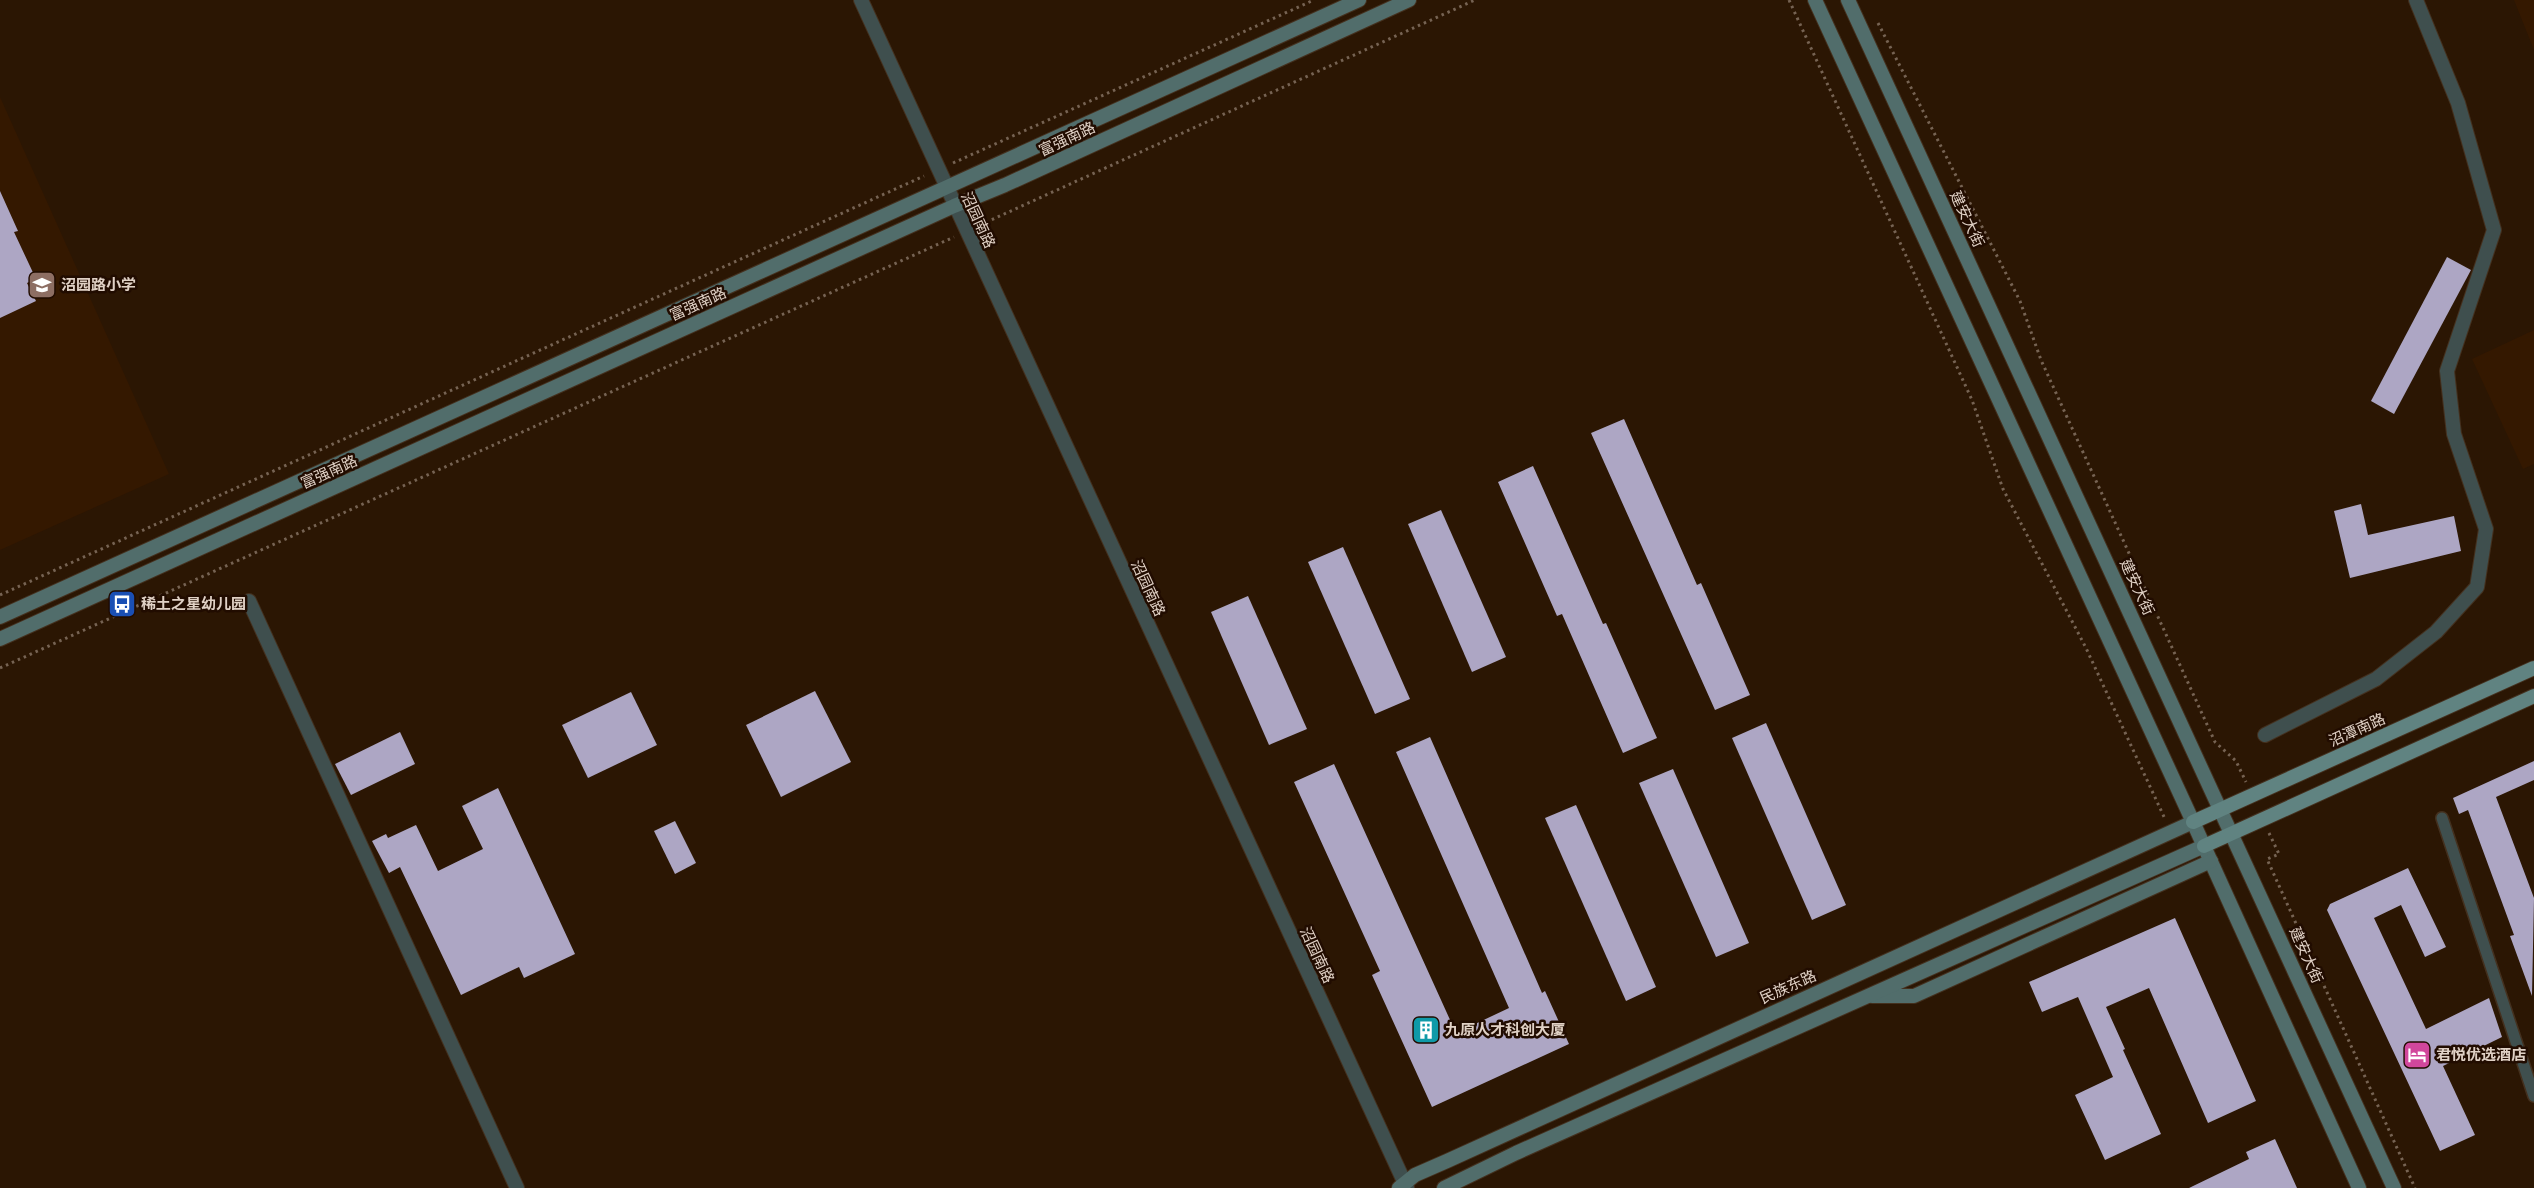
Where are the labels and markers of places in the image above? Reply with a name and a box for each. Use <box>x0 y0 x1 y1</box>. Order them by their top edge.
school or university icon: 沼园路小学 <box>27 270 57 300</box>
place label: 沼园路小学 <box>61 276 136 295</box>
bus stop icon: 稀土之星幼儿园 <box>107 589 137 619</box>
place label: 稀土之星幼儿园 <box>141 595 246 614</box>
building icon: 九原人才科创大厦 <box>1411 1015 1441 1045</box>
place label: 九原人才科创大厦 <box>1445 1021 1565 1040</box>
hotel icon: 君悦优选酒店 <box>2402 1040 2432 1070</box>
place label: 君悦优选酒店 <box>2436 1046 2526 1065</box>

